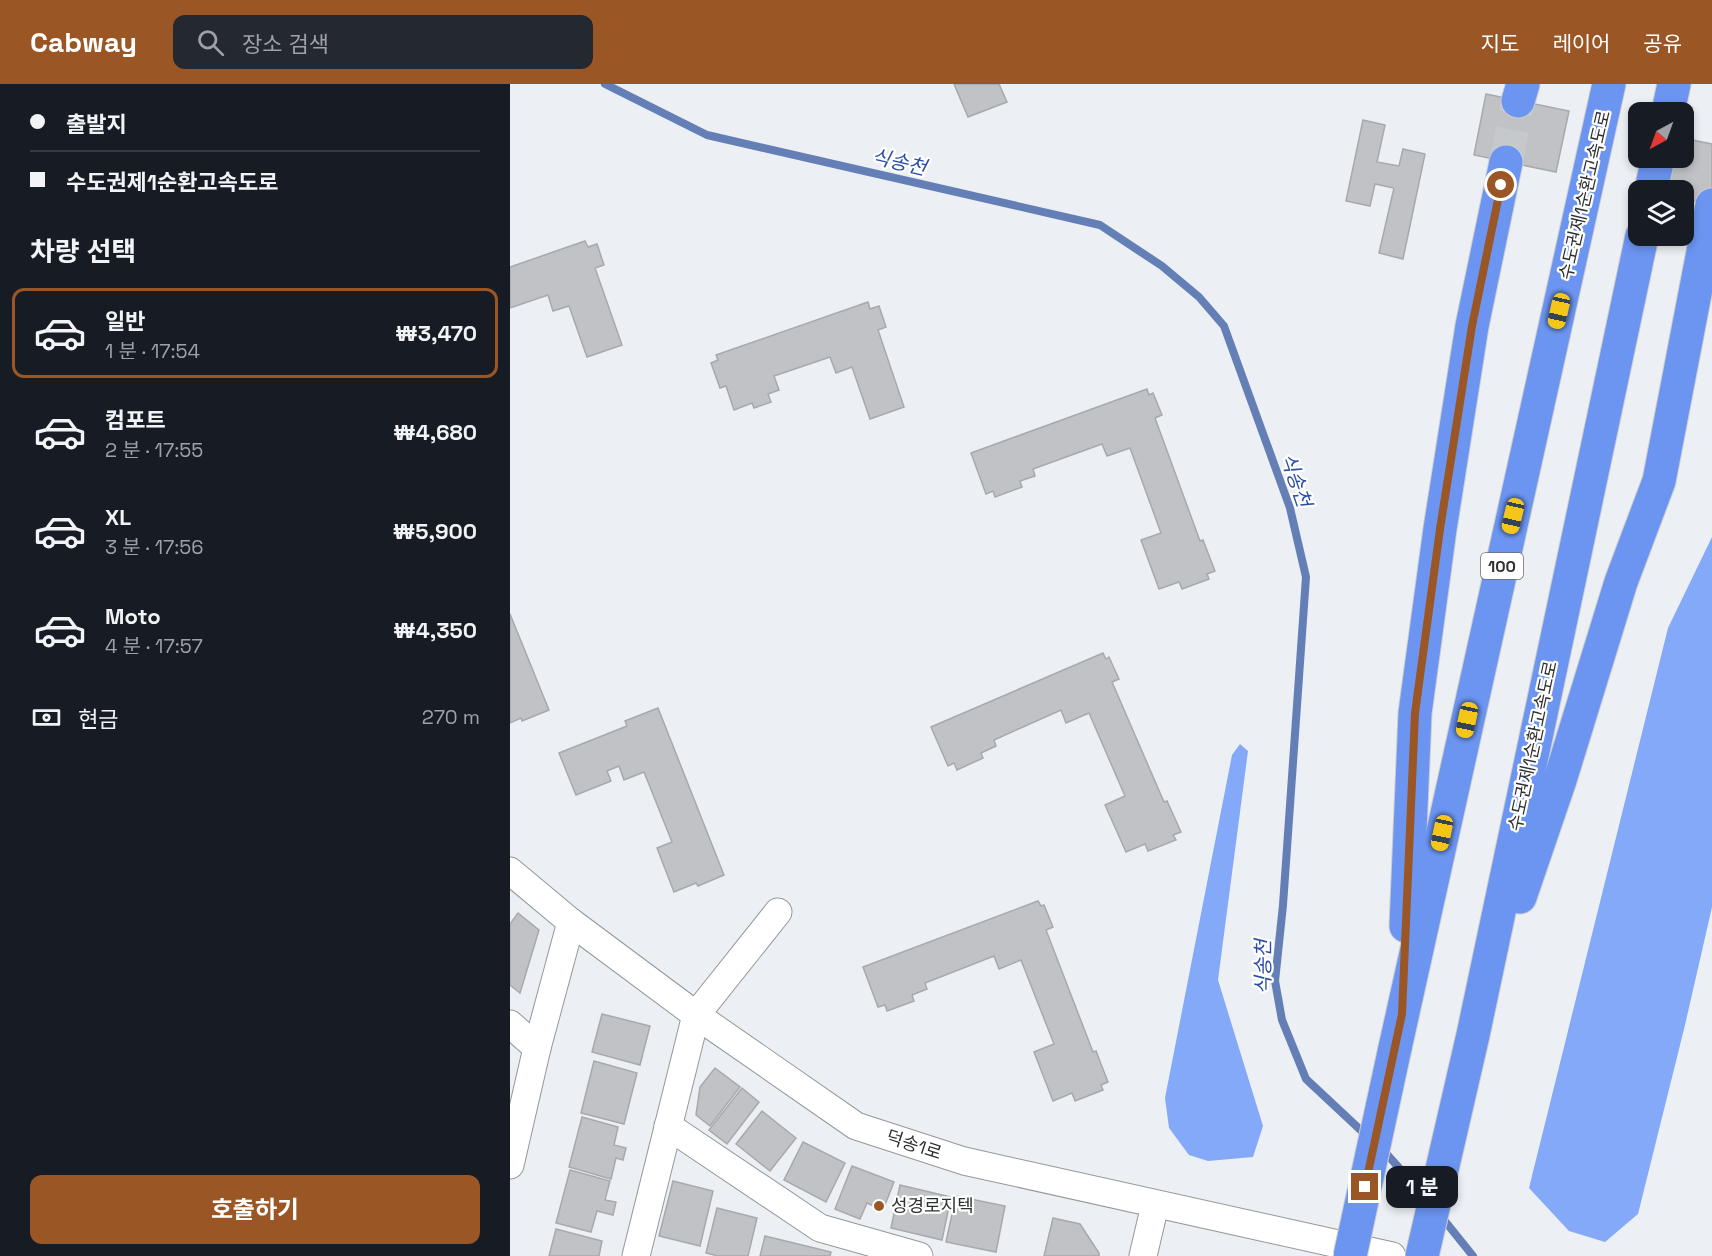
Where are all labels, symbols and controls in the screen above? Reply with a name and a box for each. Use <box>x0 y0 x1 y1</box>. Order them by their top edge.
search box <box>173 15 593 69</box>
text: Cabway <box>30 24 137 60</box>
icon: search <box>194 26 227 59</box>
text: 장소 검색 <box>242 30 329 58</box>
text: 지도 <box>1481 30 1519 57</box>
text: 레이어 <box>1552 30 1610 57</box>
text: 공유 <box>1643 30 1682 57</box>
north arrow <box>1628 102 1694 168</box>
map controls <box>1628 102 1694 246</box>
street label: 수도권제1순환고속도로 <box>1554 108 1615 282</box>
text: 출발지 <box>66 110 127 138</box>
water label: 식송천 <box>869 143 931 181</box>
text: 수도권제1순환고속도로 <box>66 168 278 196</box>
route start <box>1487 171 1514 198</box>
button: layers <box>1628 180 1694 246</box>
text: 차량 선택 <box>30 234 136 269</box>
car <box>1546 291 1572 331</box>
icon: car <box>33 306 87 360</box>
text: 일반 <box>105 307 145 335</box>
text: ₩3,470 <box>395 319 477 347</box>
text: 1 분 · 17:54 <box>105 338 200 364</box>
icon: car <box>33 405 87 459</box>
text: 컴포트 <box>105 406 166 434</box>
text: ₩4,680 <box>393 418 477 446</box>
text: 2 분 · 17:55 <box>105 437 203 463</box>
water label: 식송천 <box>1275 450 1318 513</box>
car <box>1500 496 1526 536</box>
text: XL <box>105 503 131 531</box>
icon: car <box>33 504 87 558</box>
text: ₩5,900 <box>393 517 477 545</box>
text: 3 분 · 17:56 <box>105 534 204 560</box>
road number: 100 <box>1481 553 1523 579</box>
text: Moto <box>105 602 161 630</box>
icon: car <box>33 603 87 657</box>
text: ₩4,350 <box>393 616 477 644</box>
text: 4 분 · 17:57 <box>105 633 203 659</box>
street label: 수도권제1순환고속도로 <box>1503 659 1562 833</box>
icon: cash <box>30 701 63 734</box>
car <box>1454 701 1480 739</box>
text: 270 m <box>422 704 480 730</box>
text: 현금 <box>78 705 118 733</box>
car <box>1429 814 1455 852</box>
water label: 식송천 <box>1250 937 1276 995</box>
street label: 덕송1로 <box>883 1125 945 1164</box>
callout: 1 분 <box>1386 1166 1458 1208</box>
route end <box>1351 1173 1378 1200</box>
text: 1 분 <box>1406 1174 1438 1200</box>
button: 호출하기 <box>30 1175 480 1244</box>
place label: 성경로지텍 <box>891 1194 974 1217</box>
marker: 성경로지텍 <box>872 1199 886 1213</box>

